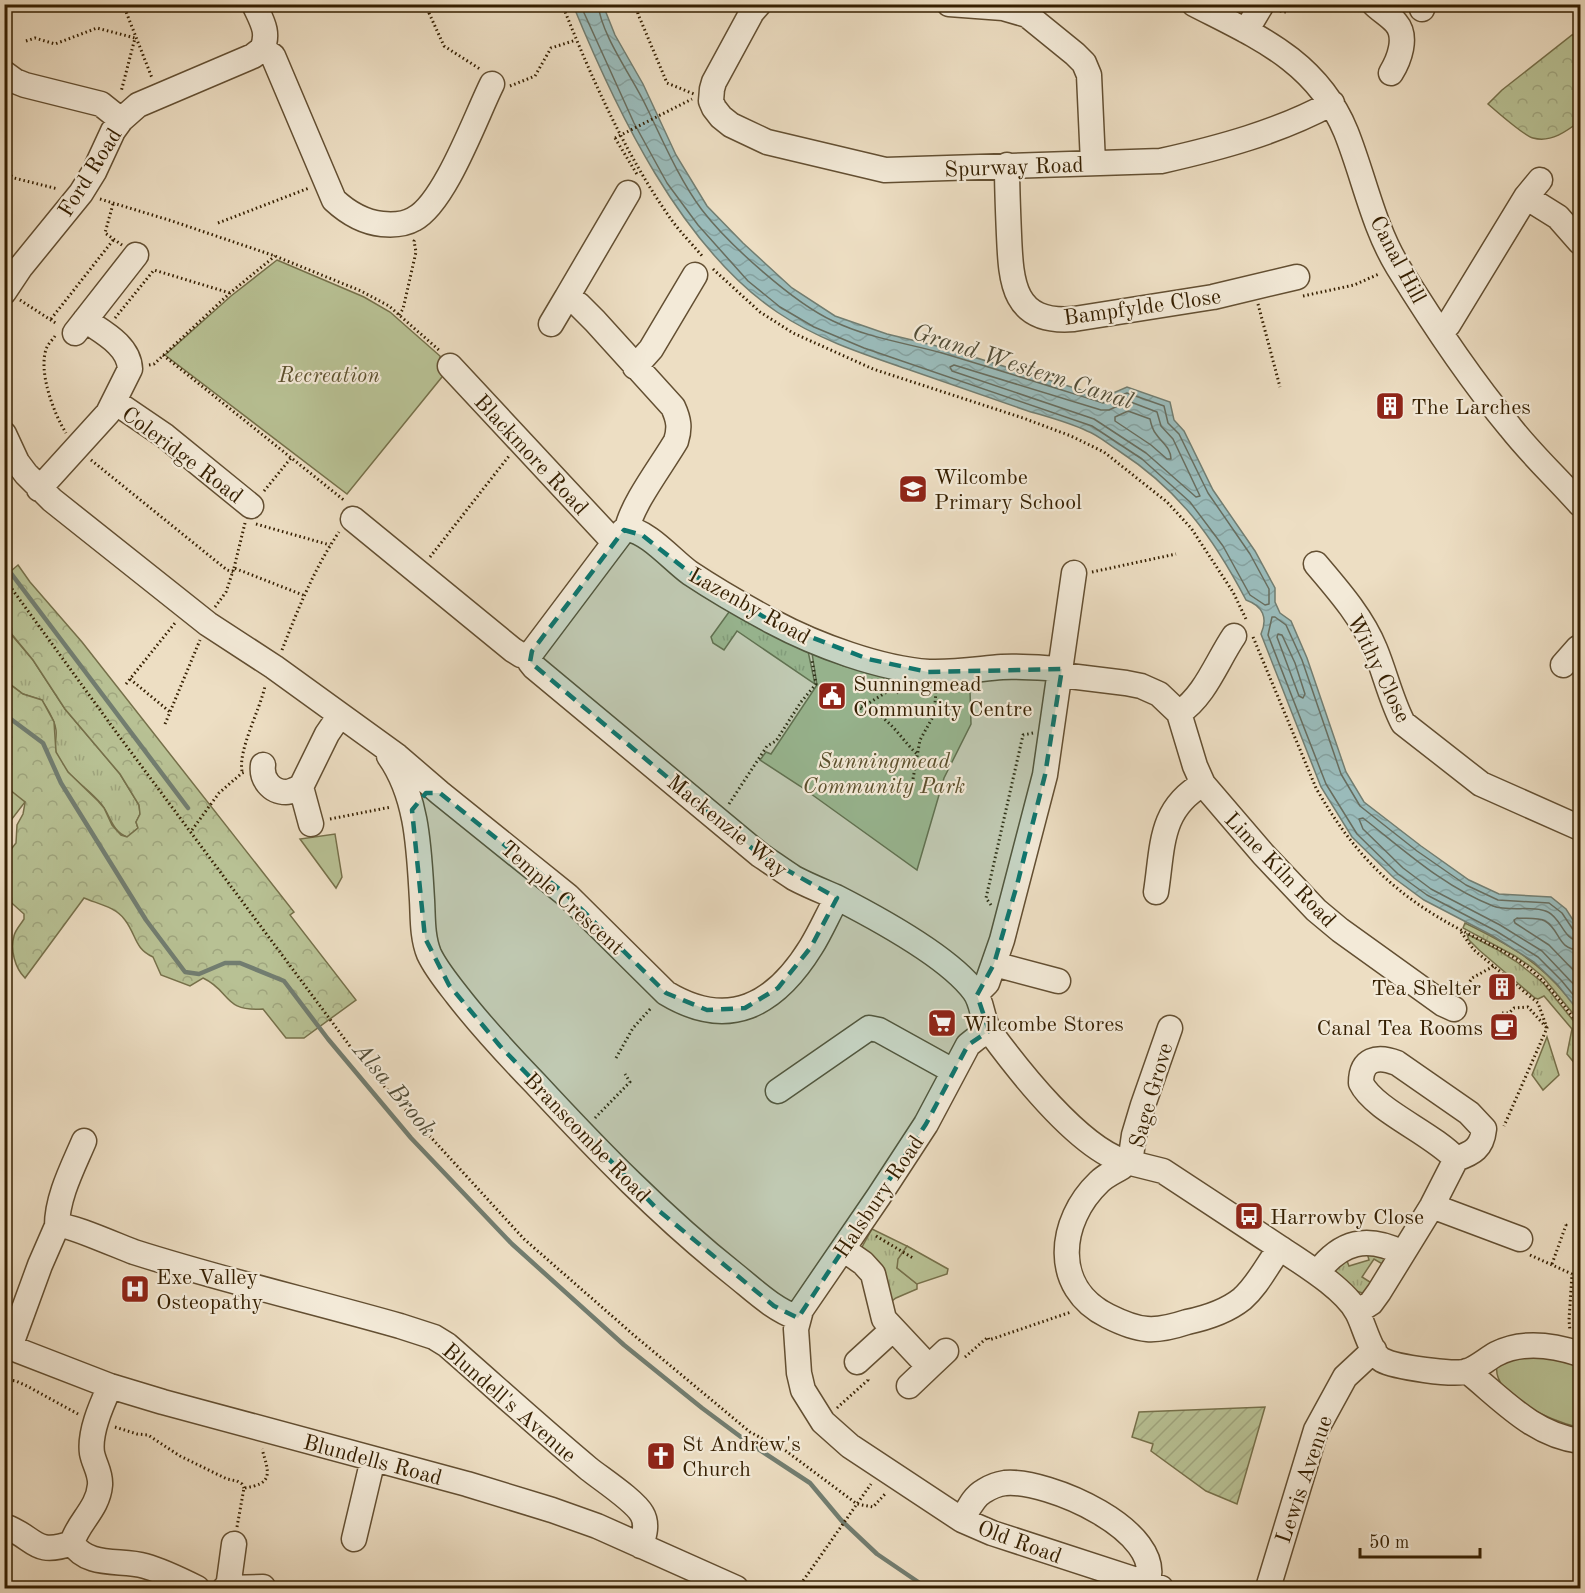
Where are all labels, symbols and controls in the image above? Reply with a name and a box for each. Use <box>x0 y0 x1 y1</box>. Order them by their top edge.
street label: Ford Road <box>55 125 126 221</box>
street label: Spurway Road <box>944 155 1084 181</box>
street label: Canal Hill <box>1365 213 1429 307</box>
street label: Bampfylde Close <box>1062 286 1222 330</box>
water label: Grand Western Canal <box>909 321 1136 415</box>
park label: Recreation <box>277 365 380 387</box>
building icon: The Larches <box>1374 390 1406 422</box>
street label: Blackmore Road <box>469 391 592 520</box>
place label: The Larches <box>1411 397 1531 419</box>
street label: Coleridge Road <box>117 403 246 508</box>
place label: Wilcombe Primary School <box>934 467 1082 514</box>
school or university icon: Wilcombe Primary School <box>897 473 929 505</box>
street label: Lazenby Road <box>684 564 814 649</box>
street label: Withy Close <box>1343 611 1414 726</box>
place label: Sunningmead Community Centre <box>853 674 1032 721</box>
public building icon: Sunningmead Community Centre <box>816 680 848 712</box>
park label: Sunningmead Community Park <box>803 751 966 798</box>
street label: Mackenzie Way <box>662 771 791 882</box>
street label: Lime Kiln Road <box>1220 809 1340 932</box>
street label: Temple Crescent <box>496 837 628 960</box>
building icon: Tea Shelter <box>1486 971 1518 1003</box>
place label: Tea Shelter <box>1371 978 1481 1000</box>
supermarket icon: Wilcombe Stores <box>926 1007 958 1039</box>
cafe icon: Canal Tea Rooms <box>1488 1011 1520 1043</box>
place label: Wilcombe Stores <box>963 1014 1124 1036</box>
place label: Canal Tea Rooms <box>1317 1018 1483 1040</box>
water label: Alsa Brook <box>346 1037 440 1142</box>
street label: Sage Grove <box>1126 1040 1177 1151</box>
street label: Branscombe Road <box>519 1069 654 1208</box>
street label: Halsbury Road <box>831 1132 929 1262</box>
bus stop icon: Harrowby Close <box>1233 1200 1265 1232</box>
place label: Harrowby Close <box>1270 1207 1424 1229</box>
place label: Exe Valley Osteopathy <box>156 1267 264 1314</box>
hospital icon: Exe Valley Osteopathy <box>119 1273 151 1305</box>
street label: Blundell's Avenue <box>438 1340 580 1467</box>
street label: Lewis Avenue <box>1273 1413 1337 1546</box>
street label: Blundells Road <box>301 1432 444 1490</box>
place label: St Andrew's Church <box>682 1434 801 1481</box>
church icon: St Andrew's Church <box>645 1440 677 1472</box>
street label: Old Road <box>974 1517 1064 1568</box>
scale bar <box>1360 1521 1480 1559</box>
text: 50 m <box>1369 1534 1409 1552</box>

